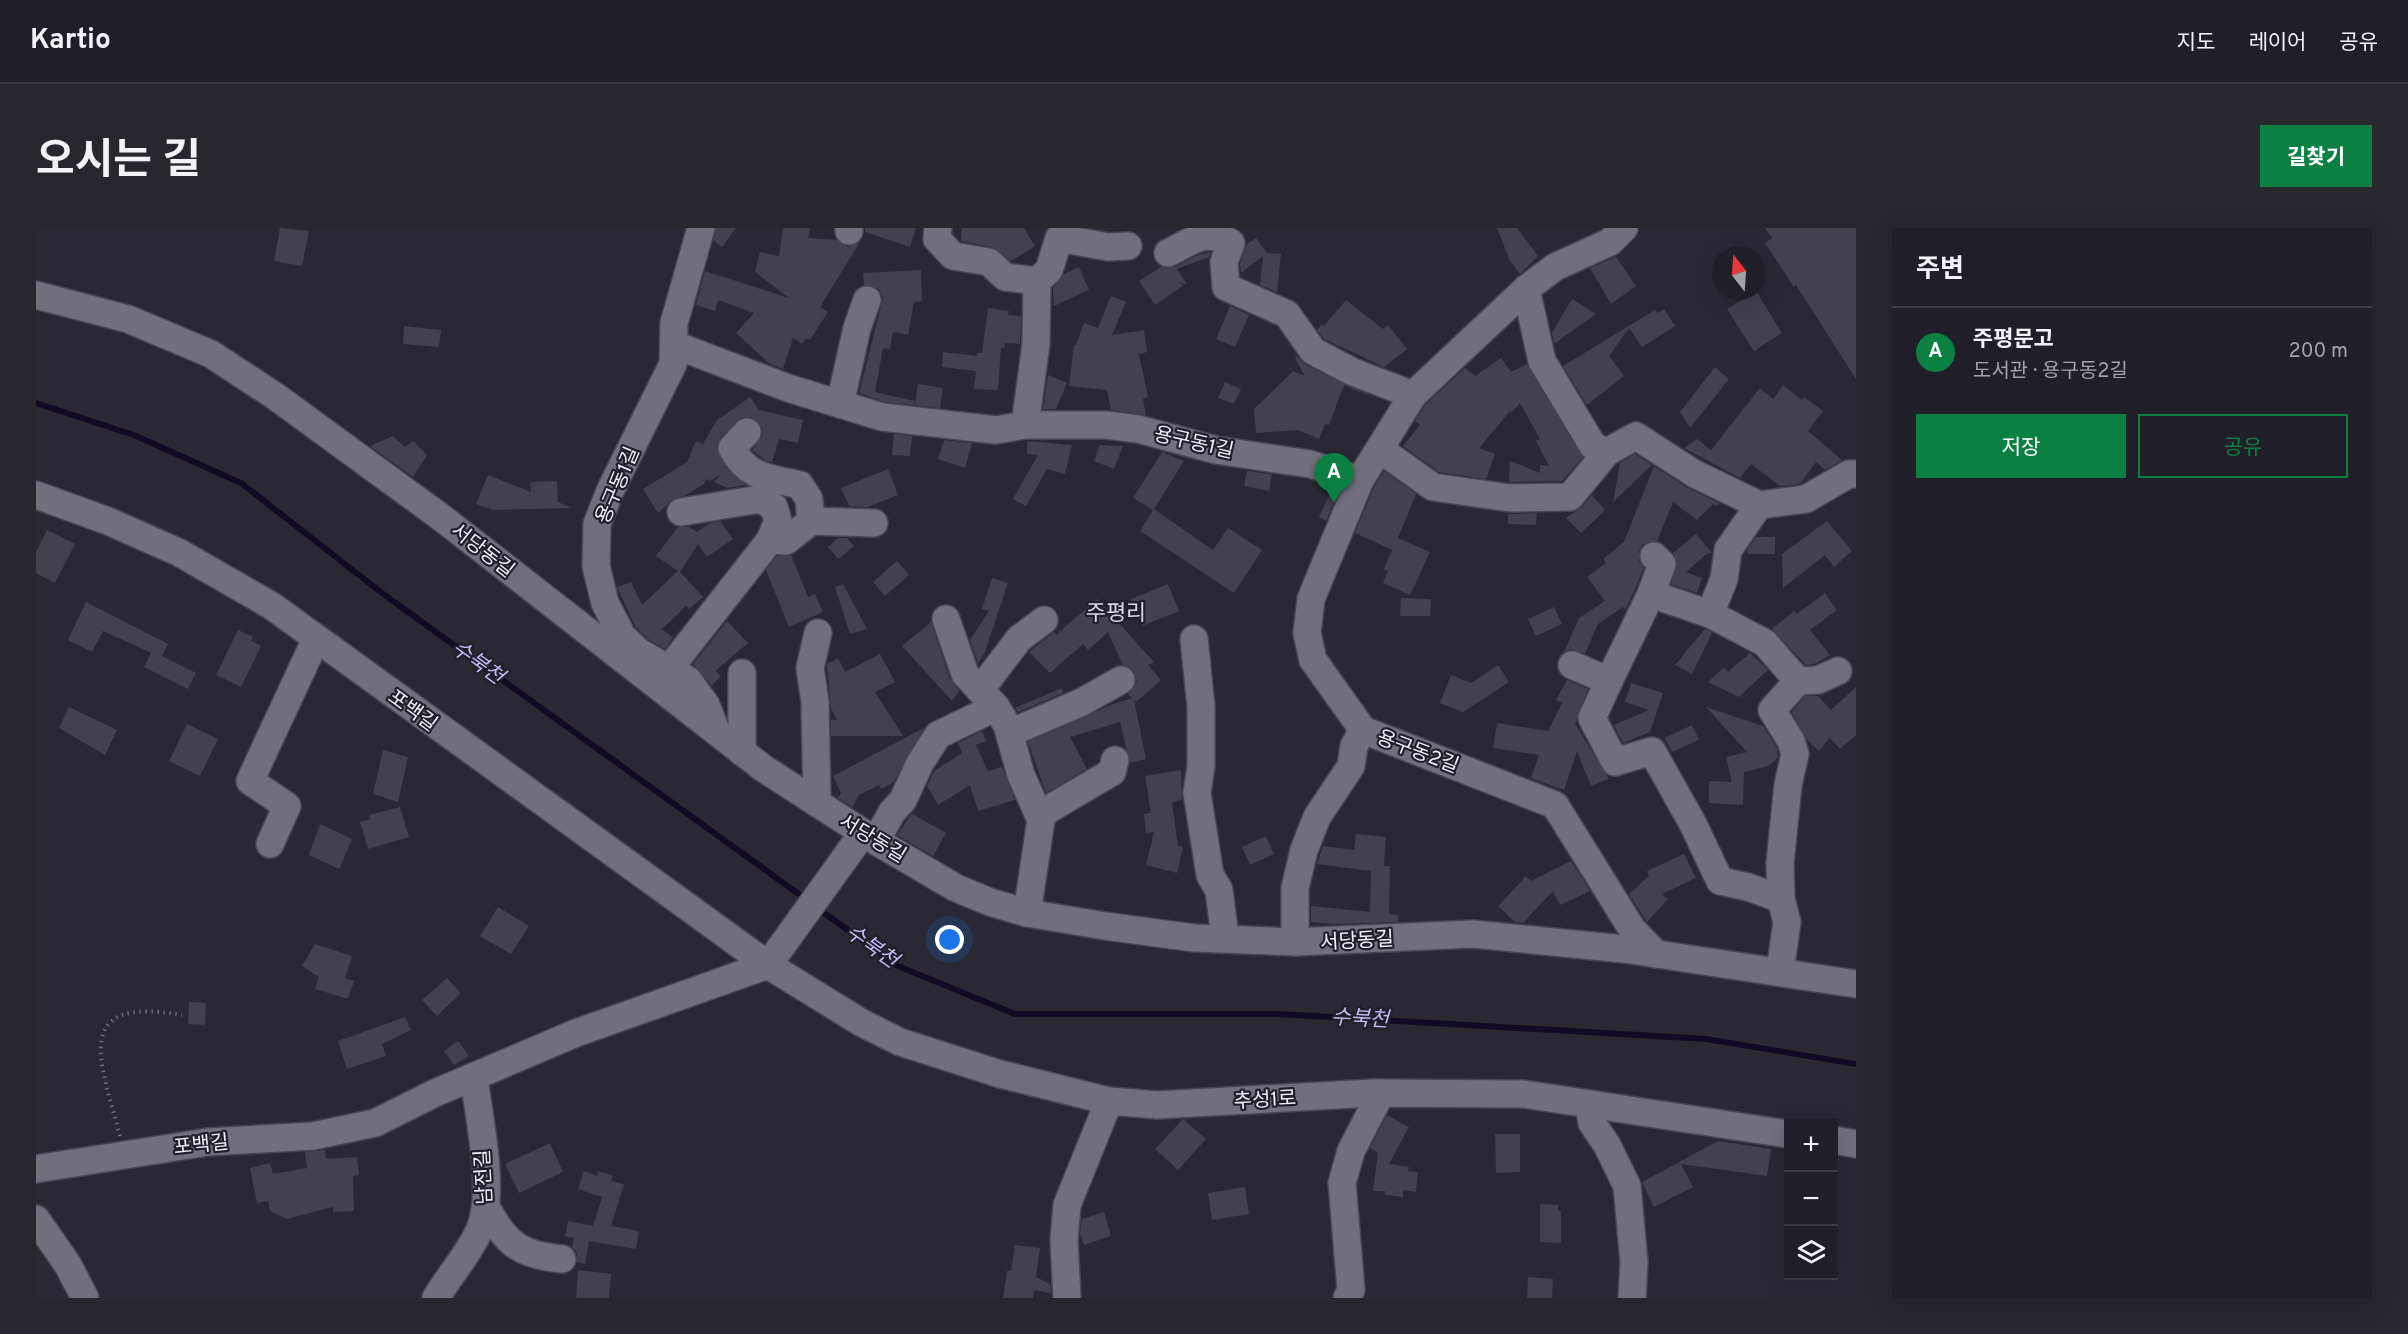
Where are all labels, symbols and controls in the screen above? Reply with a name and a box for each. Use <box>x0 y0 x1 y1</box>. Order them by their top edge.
text: Kartio <box>30 23 111 59</box>
text: 지도 <box>2177 30 2215 57</box>
text: 레이어 <box>2248 30 2306 57</box>
text: 공유 <box>2339 30 2378 57</box>
button: 길찾기 <box>2260 125 2372 187</box>
text: 오시는 길 <box>36 136 201 189</box>
north arrow <box>1712 246 1766 300</box>
text: 주변 <box>1916 254 1964 287</box>
text: 주평문고 <box>1973 327 2054 354</box>
text: A <box>1928 339 1943 365</box>
text: 200 m <box>2289 339 2348 365</box>
text: 도서관 · 용구동2길 <box>1973 359 2128 385</box>
button: 저장 <box>1916 414 2126 478</box>
button: 공유 <box>2138 414 2348 478</box>
street label: 용구동1길 <box>1151 422 1236 466</box>
street label: 용구동1길 <box>591 443 647 528</box>
pin: A <box>1314 454 1354 503</box>
street label: 서당동길 <box>445 519 519 584</box>
district label: 주평리 <box>1086 601 1146 628</box>
water label: 수북천 <box>446 635 511 693</box>
street label: 포백길 <box>382 685 442 738</box>
street label: 용구동2길 <box>1373 725 1462 780</box>
street label: 서당동길 <box>834 810 910 870</box>
water label: 수북천 <box>840 920 905 976</box>
your location <box>935 925 964 954</box>
street label: 서당동길 <box>1320 927 1395 957</box>
water label: 수북천 <box>1330 1004 1392 1035</box>
street label: 추성1로 <box>1233 1086 1297 1116</box>
map controls <box>1784 1118 1838 1280</box>
button: + <box>1784 1118 1838 1172</box>
street label: 포백길 <box>172 1130 230 1162</box>
street label: 남전길 <box>471 1149 499 1205</box>
button: − <box>1784 1172 1838 1226</box>
button: layers <box>1784 1226 1838 1280</box>

